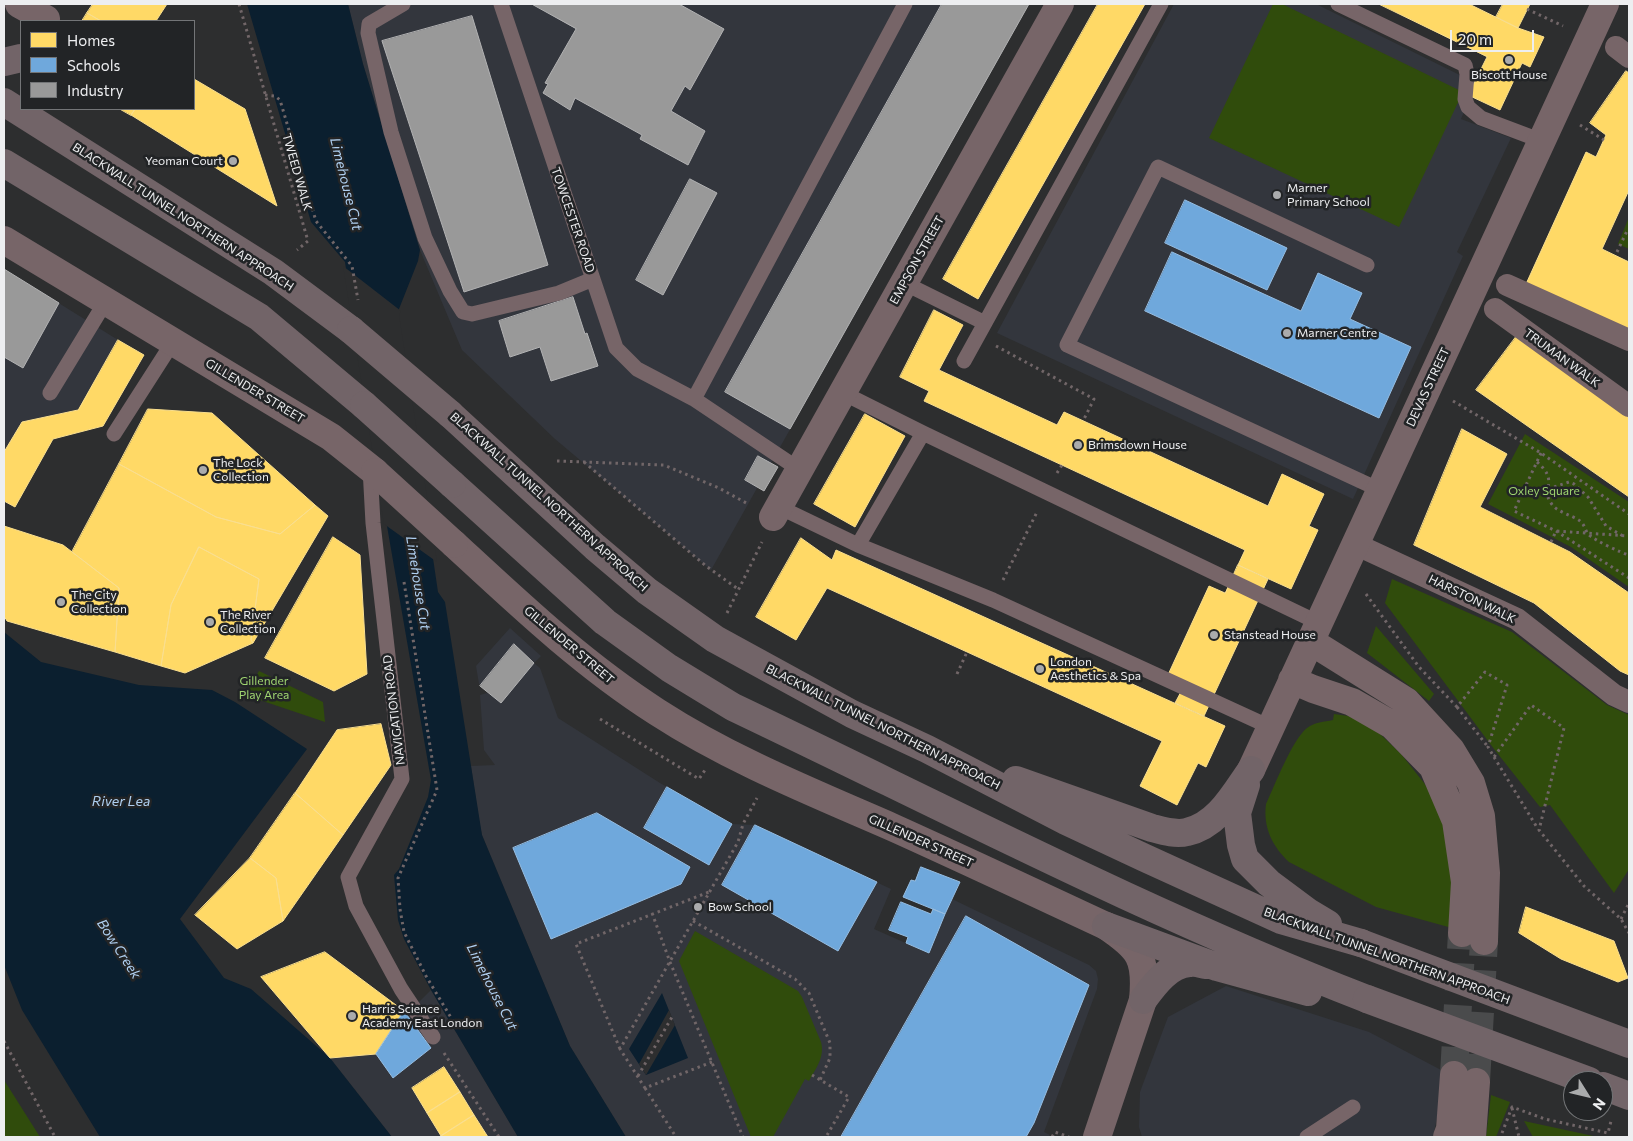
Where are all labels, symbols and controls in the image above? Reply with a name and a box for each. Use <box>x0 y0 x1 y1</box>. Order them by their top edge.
legend <box>20 20 195 110</box>
scale bar <box>1453 20 1537 52</box>
text: 20 m <box>1458 30 1492 48</box>
text: Homes <box>67 31 115 49</box>
marker: Biscott House <box>1503 54 1515 66</box>
text: Schools <box>67 56 120 74</box>
place label: Biscott House <box>1471 68 1547 82</box>
text: Industry <box>67 81 124 99</box>
street label: TWEED WALK <box>279 132 315 212</box>
water label: Limehouse Cut <box>326 136 366 232</box>
street label: BLACKWALL TUNNEL NORTHERN APPROACH <box>70 140 296 294</box>
place label: Yeoman Court <box>145 154 223 168</box>
marker: Yeoman Court <box>227 155 239 167</box>
street label: TOWCESTER ROAD <box>548 165 598 275</box>
place label: Marner Primary School <box>1287 181 1370 209</box>
marker: Marner Primary School <box>1271 189 1283 201</box>
street label: EMPSON STREET <box>887 213 947 307</box>
place label: Marner Centre <box>1297 326 1377 340</box>
street label: TRUMAN WALK <box>1521 326 1603 390</box>
marker: Marner Centre <box>1281 327 1293 339</box>
street label: DEVAS STREET <box>1403 345 1453 429</box>
street label: GILLENDER STREET <box>203 356 307 426</box>
street label: BLACKWALL TUNNEL NORTHERN APPROACH <box>447 409 651 595</box>
place label: Brimsdown House <box>1088 438 1187 452</box>
marker: Brimsdown House <box>1072 439 1084 451</box>
place label: The Lock Collection <box>213 456 269 484</box>
marker: The Lock Collection <box>197 464 209 476</box>
park label: Oxley Square <box>1508 484 1580 498</box>
water label: Limehouse Cut <box>402 535 434 631</box>
street label: HARSTON WALK <box>1426 572 1518 626</box>
place label: The City Collection <box>71 588 127 616</box>
marker: The City Collection <box>55 596 67 608</box>
street label: GILLENDER STREET <box>521 603 617 687</box>
place label: The River Collection <box>220 608 276 636</box>
marker: The River Collection <box>204 616 216 628</box>
place label: Stanstead House <box>1224 628 1316 642</box>
marker: Stanstead House <box>1208 629 1220 641</box>
street label: NAVIGATION ROAD <box>380 654 408 766</box>
place label: London Aesthetics & Spa <box>1050 655 1141 683</box>
street label: BLACKWALL TUNNEL NORTHERN APPROACH <box>763 661 1003 793</box>
marker: London Aesthetics & Spa <box>1034 663 1046 675</box>
park label: Gillender Play Area <box>239 674 289 702</box>
water label: River Lea <box>92 793 150 809</box>
street label: GILLENDER STREET <box>866 811 976 871</box>
place label: Bow School <box>708 900 772 914</box>
marker: Bow School <box>692 901 704 913</box>
street label: BLACKWALL TUNNEL NORTHERN APPROACH <box>1262 905 1512 1007</box>
water label: Bow Creek <box>93 916 145 982</box>
water label: Limehouse Cut <box>463 941 521 1033</box>
place label: Harris Science Academy East London <box>362 1002 482 1030</box>
marker: Harris Science Academy East London <box>346 1010 358 1022</box>
north arrow <box>1563 1071 1613 1121</box>
text: N <box>1590 1095 1610 1114</box>

